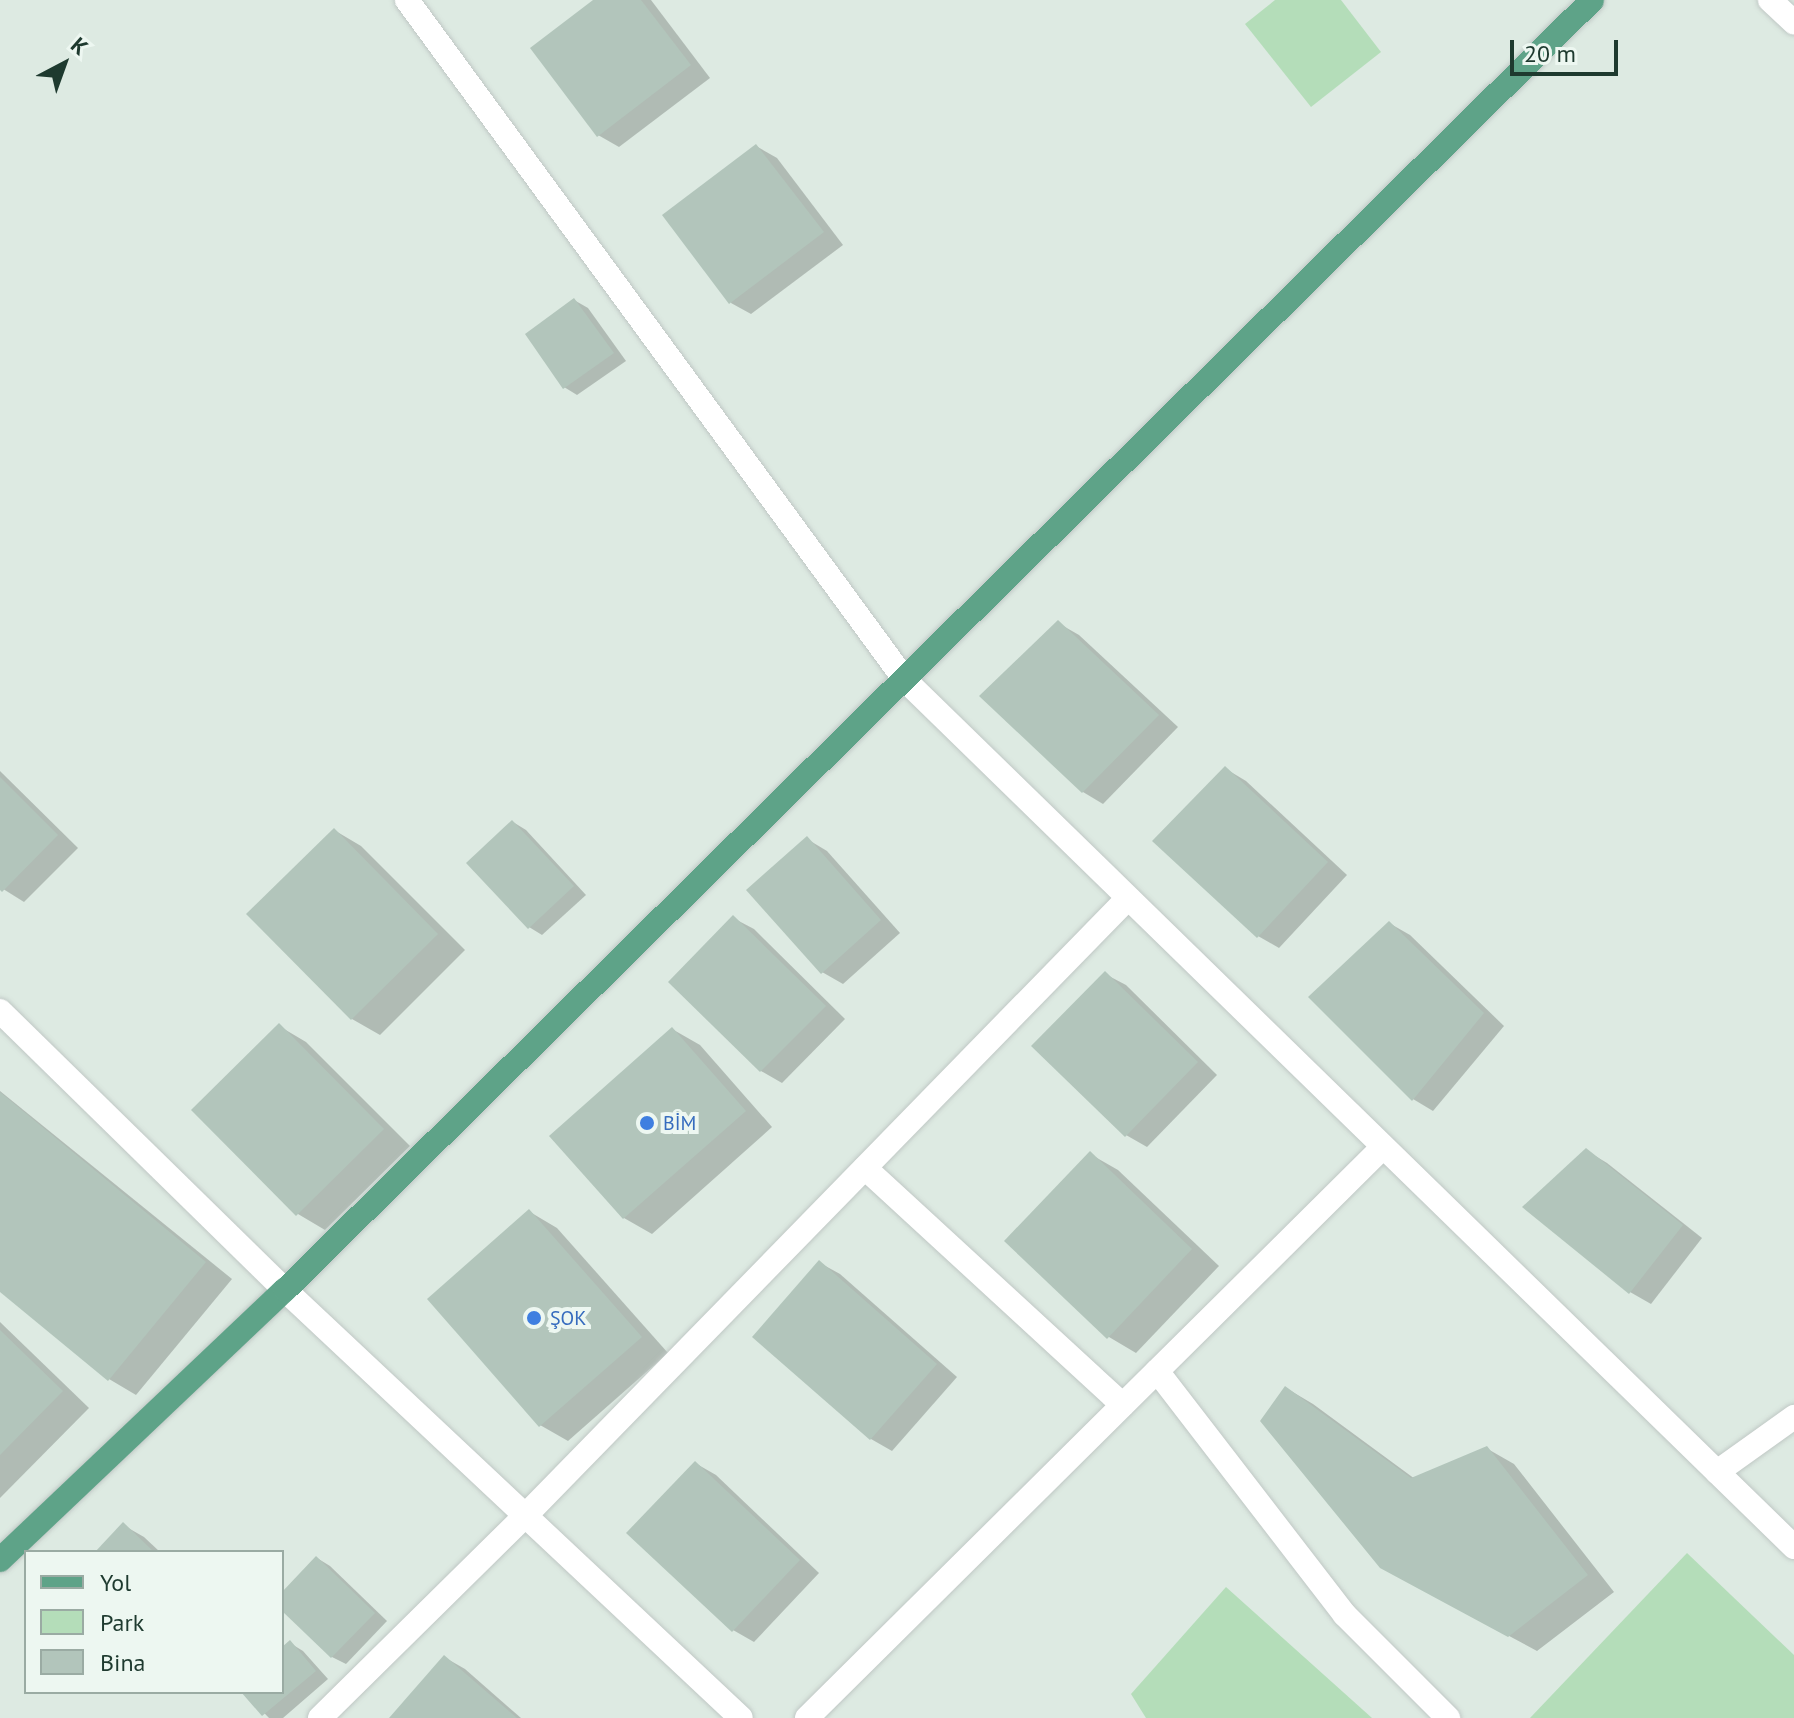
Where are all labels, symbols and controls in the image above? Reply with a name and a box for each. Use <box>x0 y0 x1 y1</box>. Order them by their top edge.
north arrow <box>24 24 104 104</box>
scale bar <box>1514 24 1622 74</box>
text: K <box>65 31 94 61</box>
text: 20 m <box>1524 38 1576 69</box>
place label: BİM <box>663 1111 696 1135</box>
marker: BİM <box>638 1114 656 1132</box>
place label: ŞOK <box>550 1306 586 1330</box>
marker: ŞOK <box>525 1309 543 1327</box>
legend <box>24 1550 284 1694</box>
text: Yol <box>100 1567 131 1598</box>
text: Park <box>100 1607 144 1638</box>
text: Bina <box>100 1647 145 1678</box>

